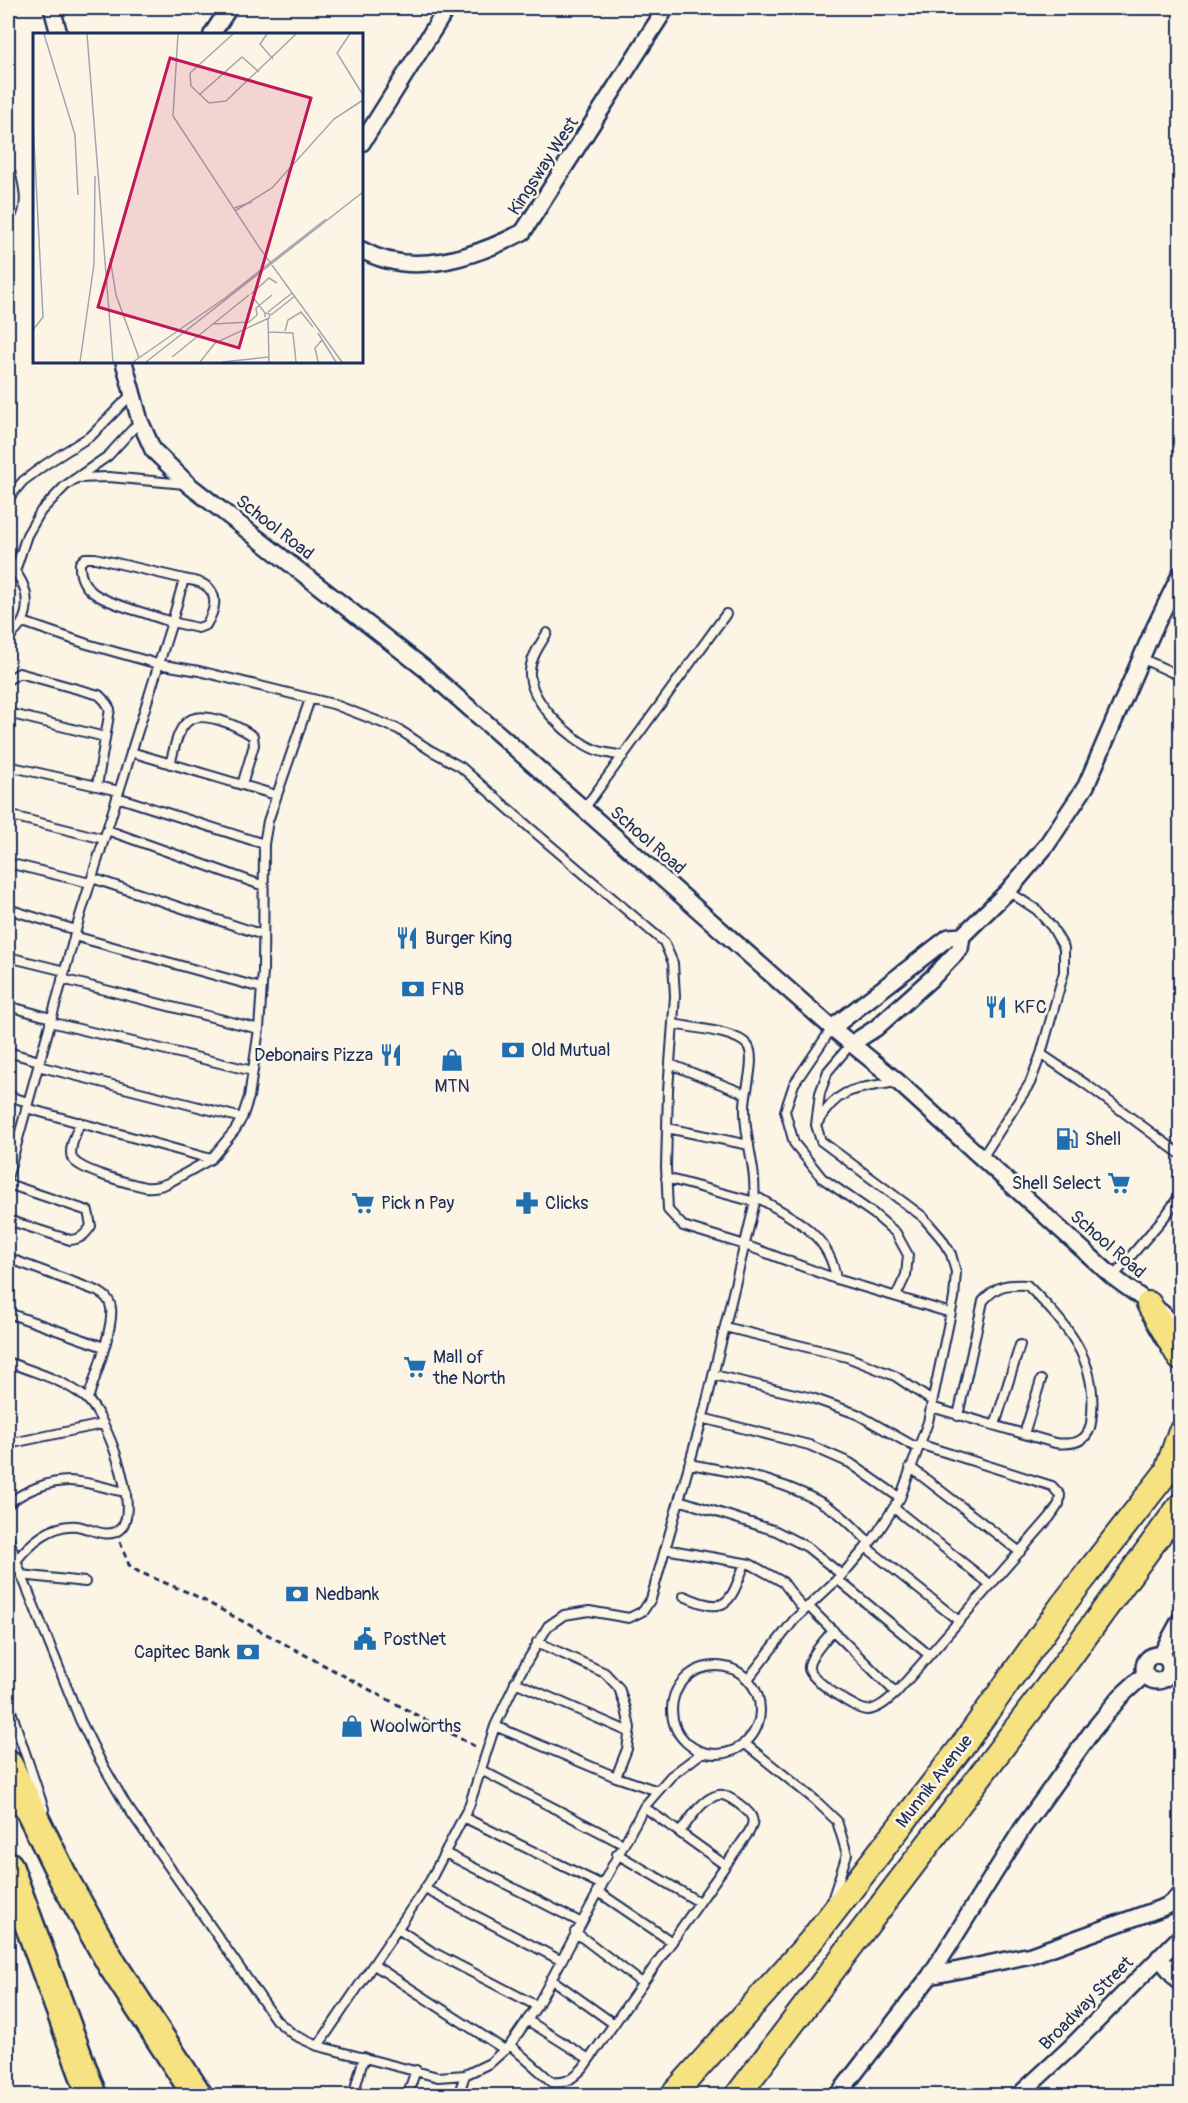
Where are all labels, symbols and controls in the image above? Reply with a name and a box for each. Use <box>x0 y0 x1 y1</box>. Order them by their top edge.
inset map <box>33 33 363 363</box>
street label: Kingsway West <box>503 112 584 220</box>
street label: School Road <box>231 490 318 565</box>
street label: School Road <box>605 801 690 880</box>
restaurant icon: Burger King <box>394 925 420 951</box>
place label: Burger King <box>425 927 512 950</box>
bank icon: FNB <box>400 976 426 1002</box>
place label: FNB <box>431 978 464 1001</box>
restaurant icon: KFC <box>983 994 1009 1020</box>
place label: KFC <box>1014 996 1047 1019</box>
bank icon: Old Mutual <box>500 1037 526 1063</box>
place label: Old Mutual <box>531 1039 610 1062</box>
restaurant icon: Debonairs Pizza <box>378 1042 404 1068</box>
place label: Debonairs Pizza <box>254 1044 373 1067</box>
shop icon: MTN <box>439 1047 465 1073</box>
place label: MTN <box>434 1075 470 1098</box>
fuel station icon: Shell <box>1054 1126 1080 1152</box>
place label: Shell <box>1085 1128 1121 1151</box>
supermarket icon: Shell Select <box>1106 1170 1132 1196</box>
place label: Shell Select <box>1012 1172 1102 1195</box>
supermarket icon: Pick n Pay <box>350 1190 376 1216</box>
pharmacy icon: Clicks <box>514 1190 540 1216</box>
place label: Pick n Pay <box>381 1192 454 1215</box>
place label: Clicks <box>545 1192 588 1215</box>
street label: School Road <box>1065 1205 1150 1284</box>
place label: Mall of the North <box>432 1346 505 1390</box>
supermarket icon: Mall of the North <box>402 1354 428 1380</box>
bank icon: Nedbank <box>284 1581 310 1607</box>
place label: Nedbank <box>315 1583 380 1606</box>
public building icon: PostNet <box>352 1626 378 1652</box>
place label: PostNet <box>383 1628 447 1651</box>
bank icon: Capitec Bank <box>235 1639 261 1665</box>
place label: Capitec Bank <box>134 1641 230 1664</box>
shop icon: Woolworths <box>339 1713 365 1739</box>
place label: Woolworths <box>370 1715 461 1738</box>
street label: Munnik Avenue <box>891 1730 978 1833</box>
street label: Broadway Street <box>1034 1951 1139 2055</box>

